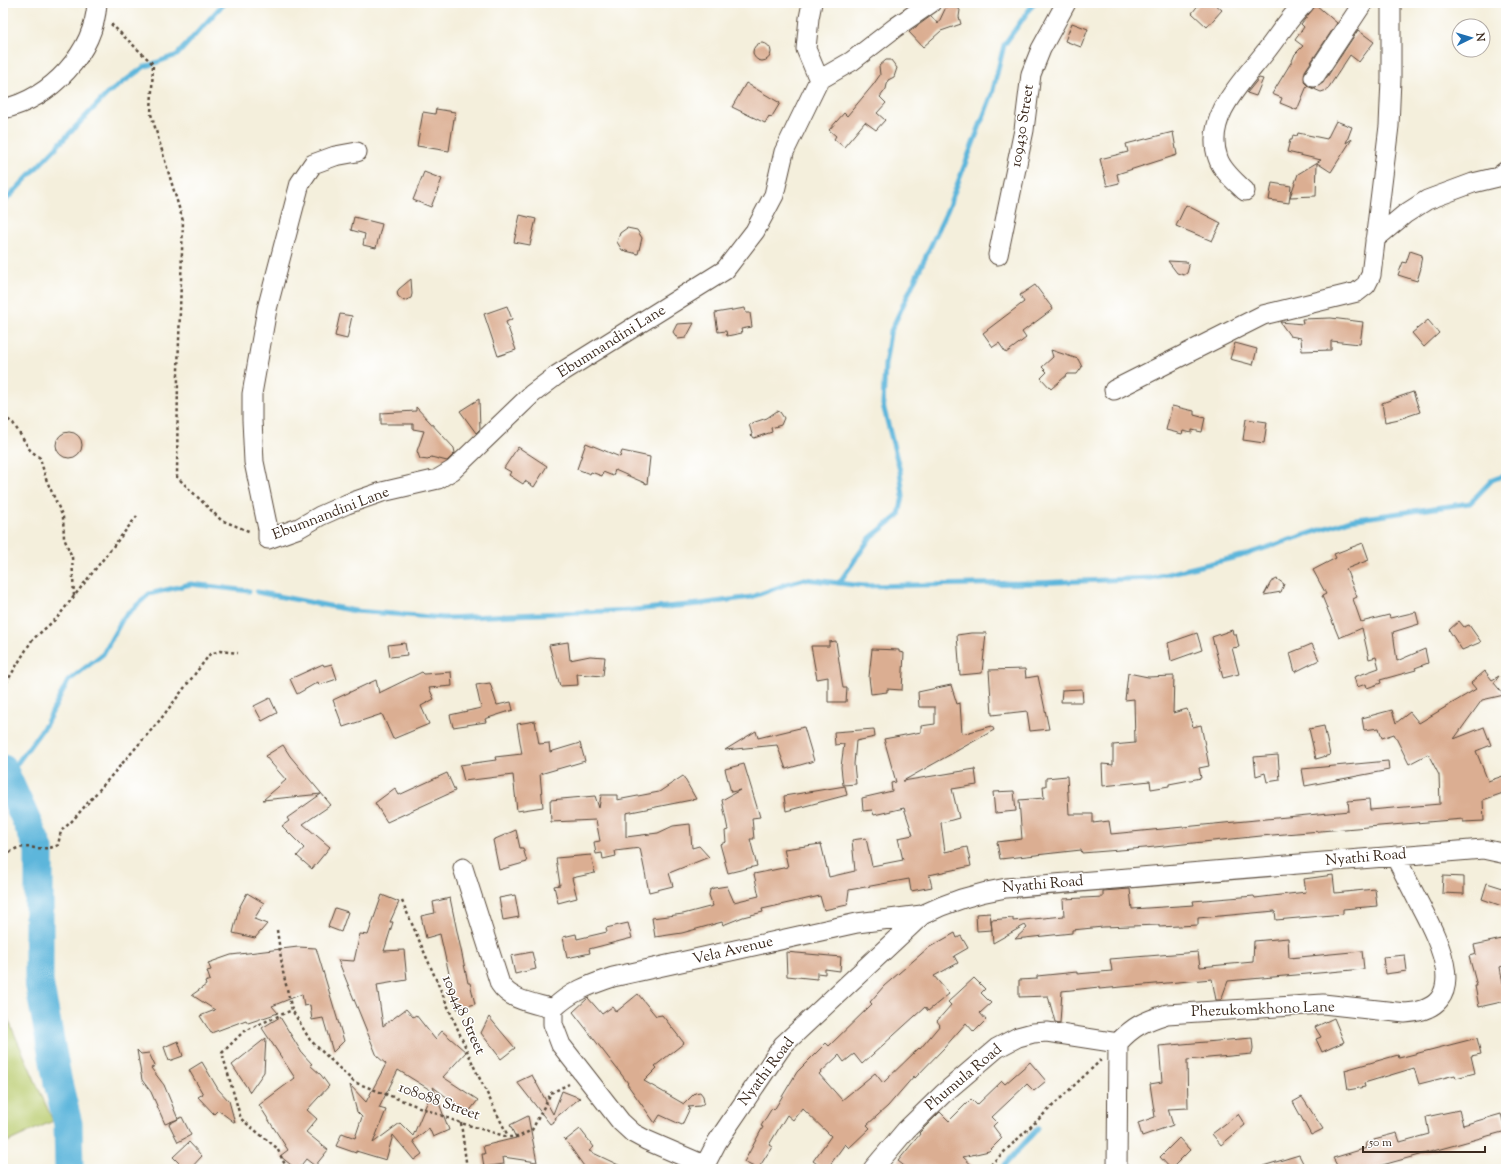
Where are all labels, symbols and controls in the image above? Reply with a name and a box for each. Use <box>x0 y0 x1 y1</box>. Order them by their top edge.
north arrow <box>1451 18 1491 58</box>
text: N <box>1472 31 1488 43</box>
street label: 109430 Street <box>1006 83 1040 169</box>
street label: Ebumnandini Lane <box>554 300 670 384</box>
street label: Ebumnandini Lane <box>269 482 393 546</box>
street label: Nyathi Road <box>1325 844 1408 872</box>
street label: Nyathi Road <box>1002 871 1085 899</box>
street label: Vela Avenue <box>691 932 775 970</box>
street label: 109448 Street <box>436 972 490 1058</box>
street label: Phezukomkhono Lane <box>1191 997 1335 1023</box>
street label: Nyathi Road <box>734 1033 800 1111</box>
street label: Phumula Road <box>921 1039 1007 1116</box>
street label: 108088 Street <box>395 1078 483 1126</box>
scale bar <box>1363 1128 1485 1154</box>
text: 50 m <box>1368 1134 1392 1152</box>

